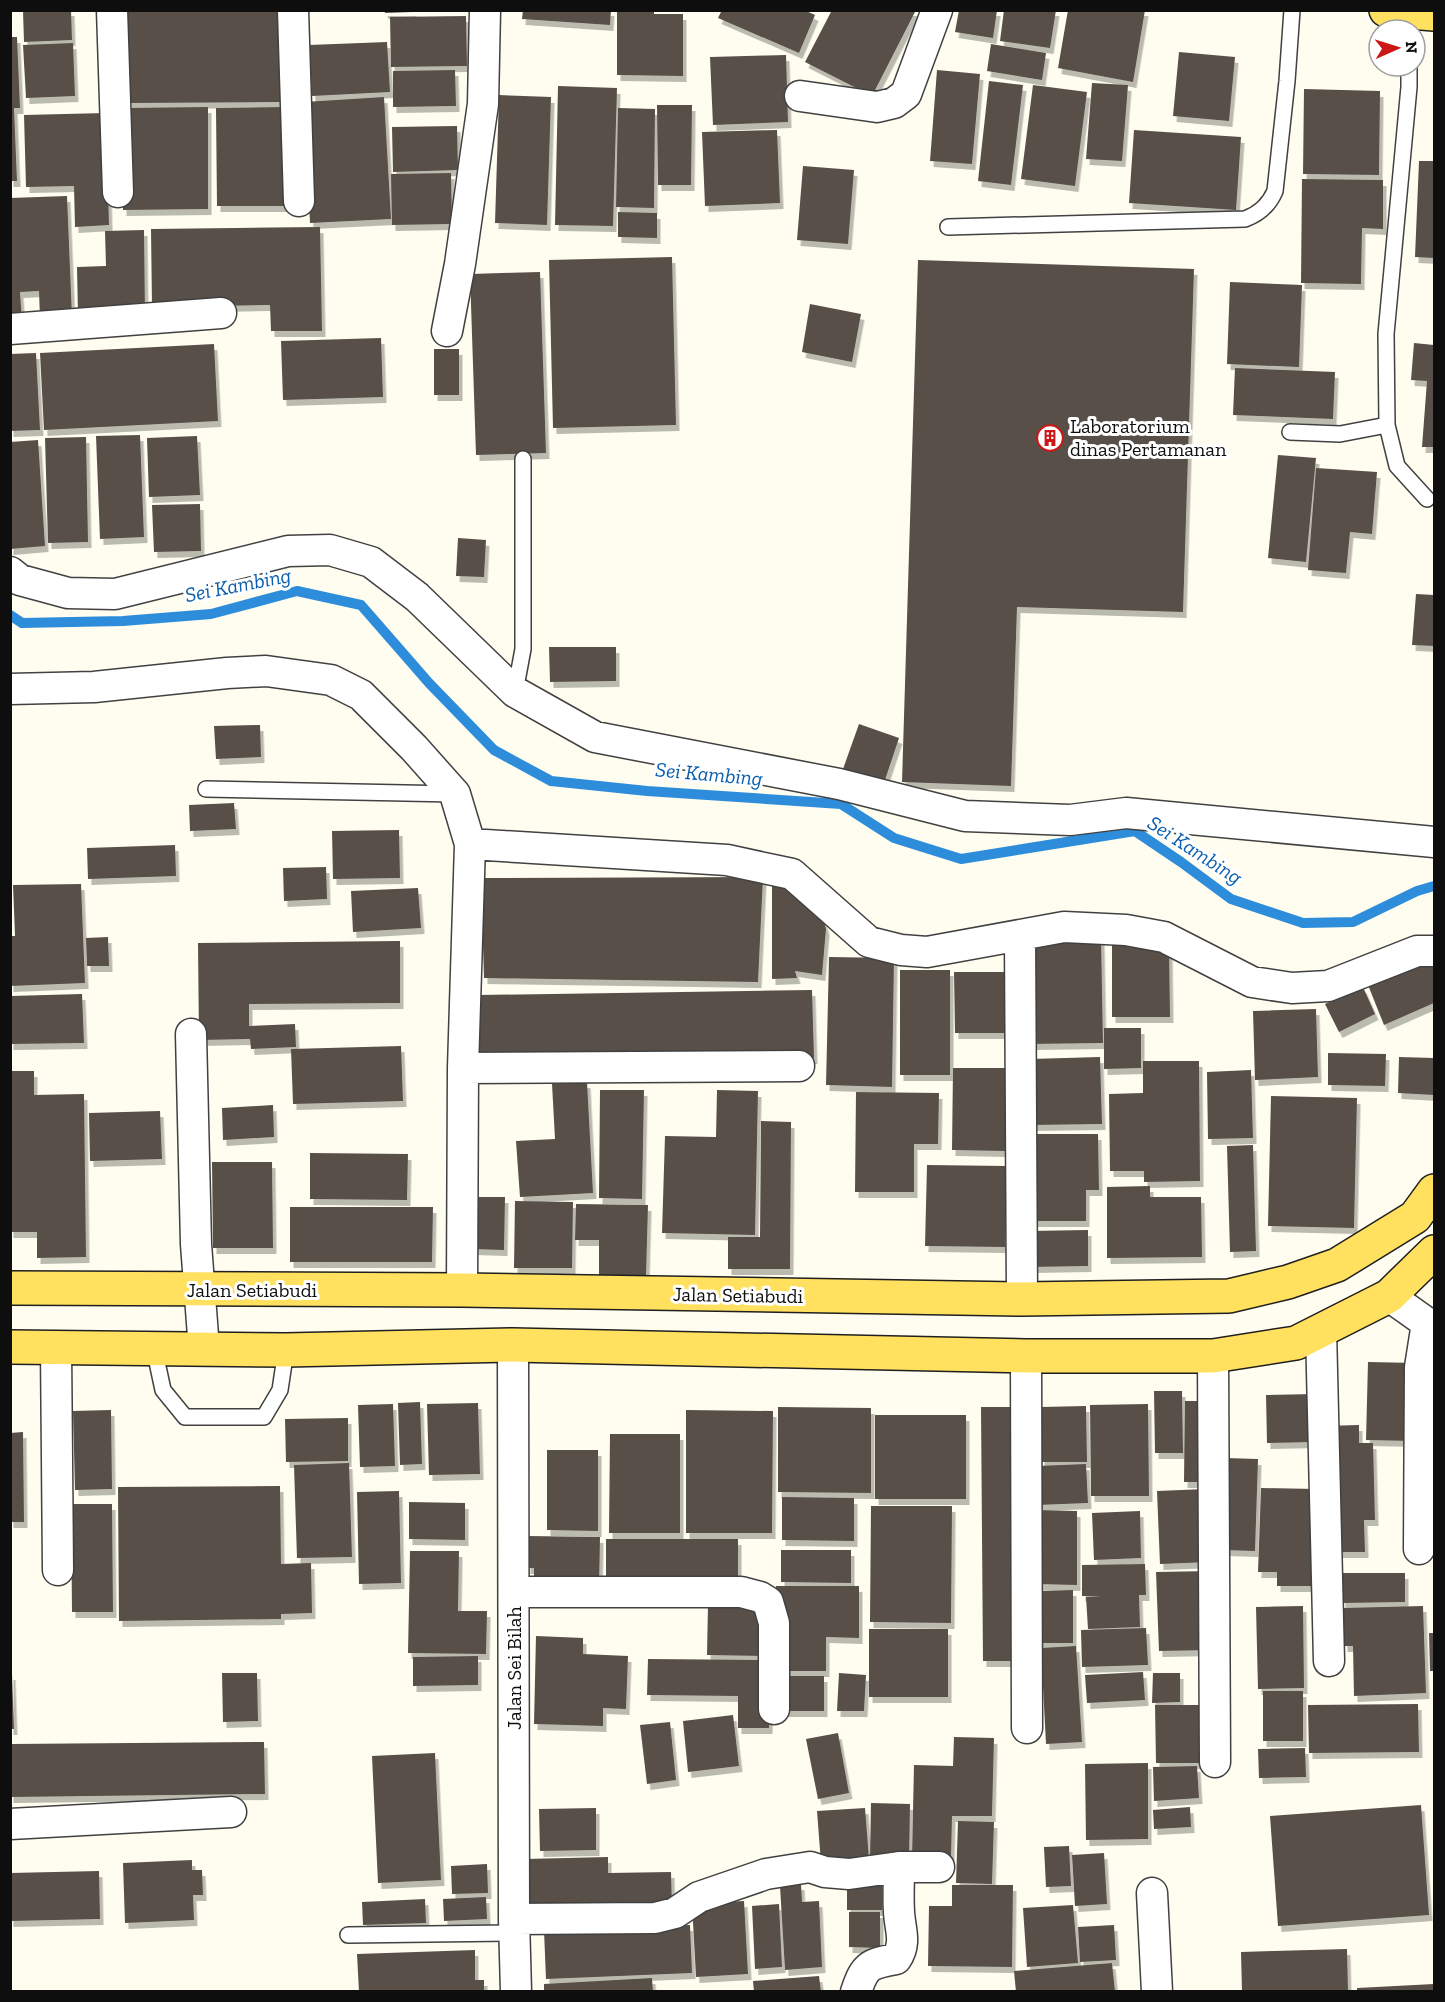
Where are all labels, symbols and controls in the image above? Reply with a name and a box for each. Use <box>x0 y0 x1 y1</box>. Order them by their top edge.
north arrow <box>1367 18 1427 78</box>
text: N <box>1402 41 1421 54</box>
place label: Laboratorium dinas Pertamanan <box>1070 414 1227 461</box>
building icon: Laboratorium dinas Pertamanan <box>1035 423 1065 453</box>
water label: Sei Kambing <box>183 562 293 607</box>
water label: Sei Kambing <box>654 756 764 791</box>
water label: Sei Kambing <box>1143 810 1247 890</box>
street label: Jalan Setiabudi <box>187 1278 318 1302</box>
street label: Jalan Setiabudi <box>673 1282 804 1308</box>
street label: Jalan Sei Bilah <box>502 1606 526 1730</box>

